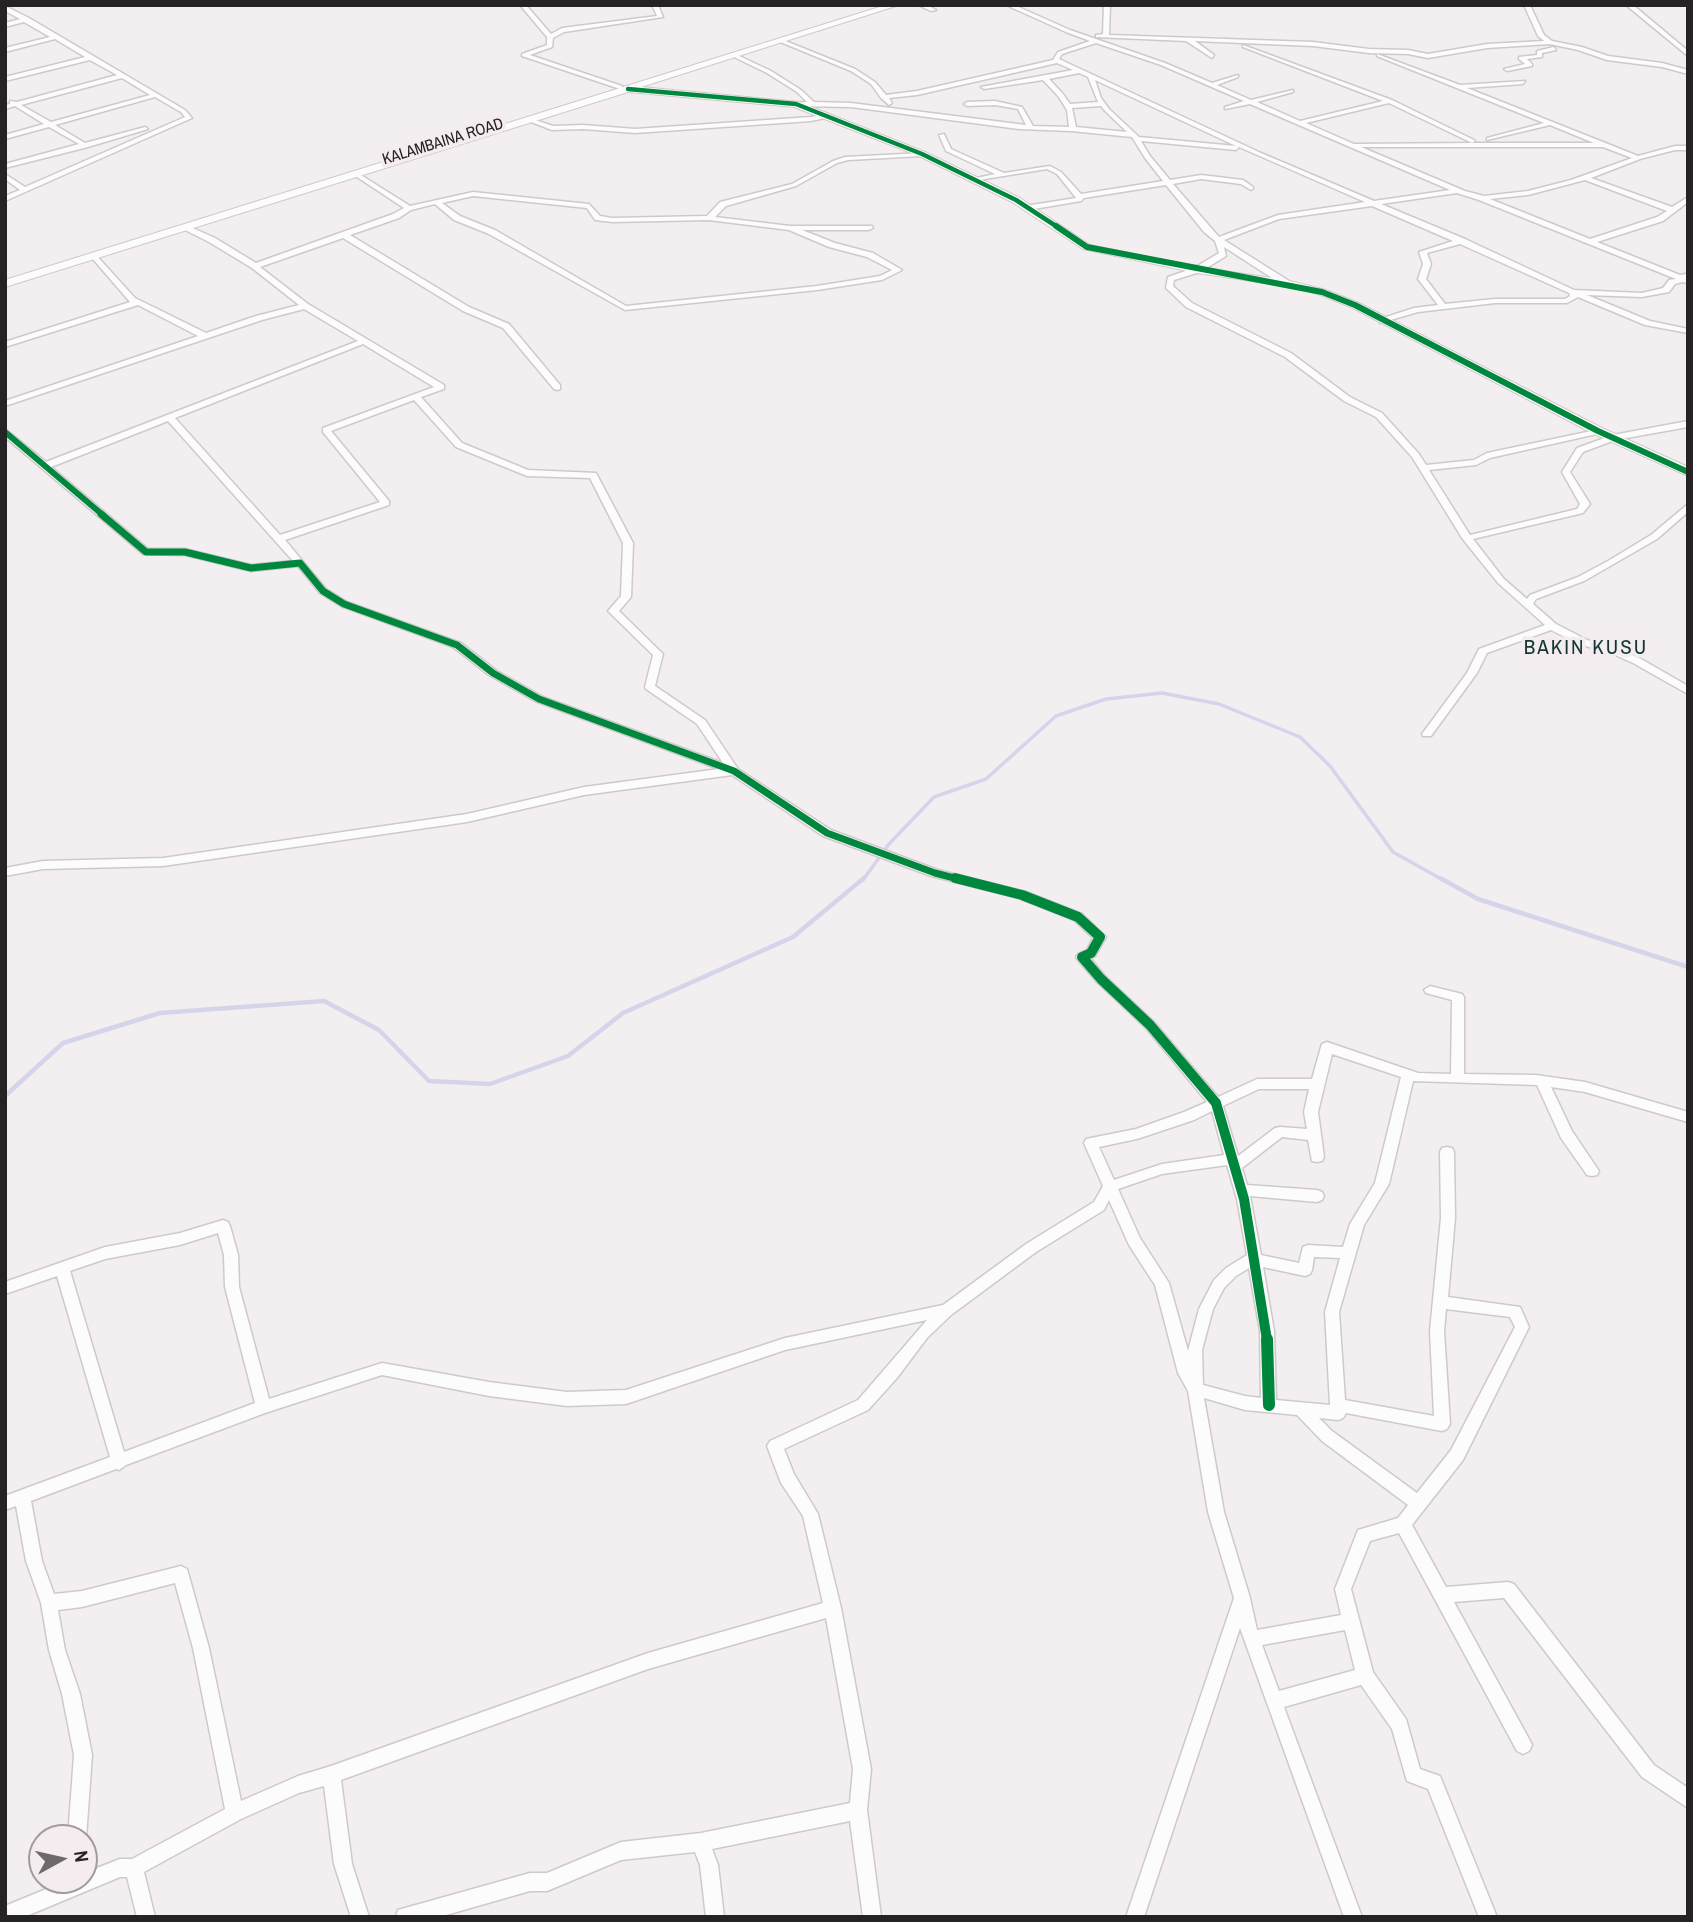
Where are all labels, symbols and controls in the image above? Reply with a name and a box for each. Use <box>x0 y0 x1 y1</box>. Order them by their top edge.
street label: KALAMBAINA ROAD <box>380 114 506 170</box>
district label: BAKIN KUSU <box>1525 635 1647 661</box>
north arrow <box>28 1824 98 1894</box>
text: N <box>68 1849 95 1864</box>

